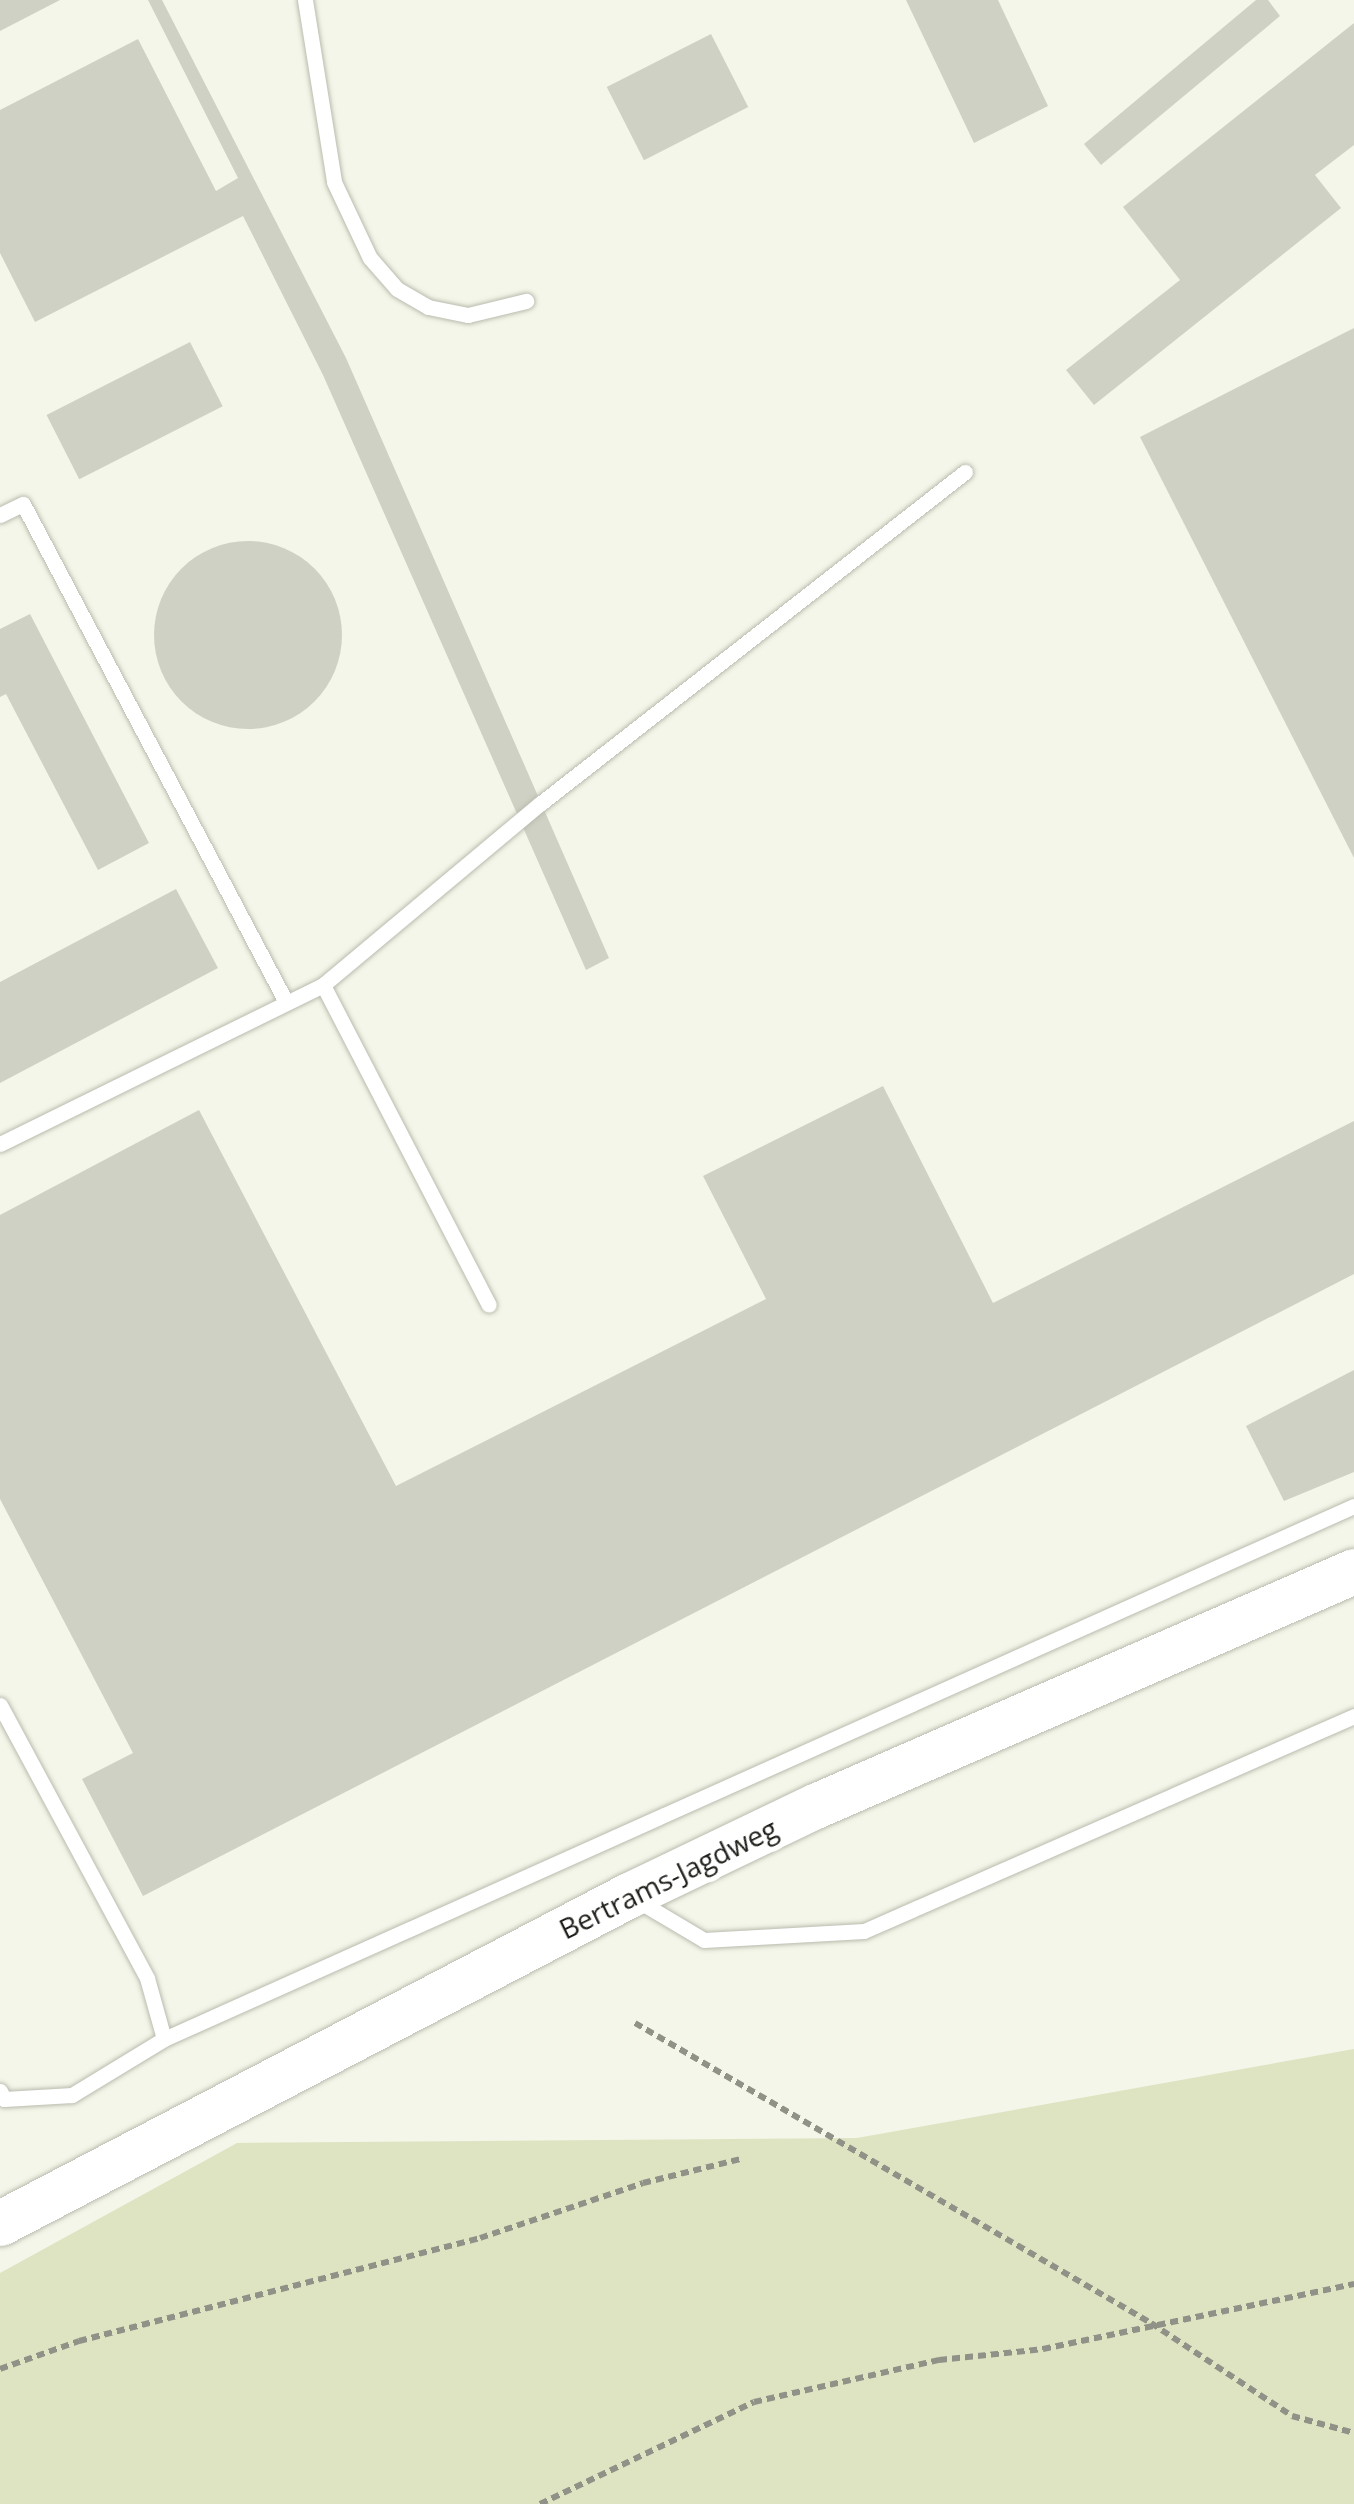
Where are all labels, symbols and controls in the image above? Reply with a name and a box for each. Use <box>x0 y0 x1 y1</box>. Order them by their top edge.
street label: Bertrams-Jagdweg <box>553 1811 783 1945</box>

